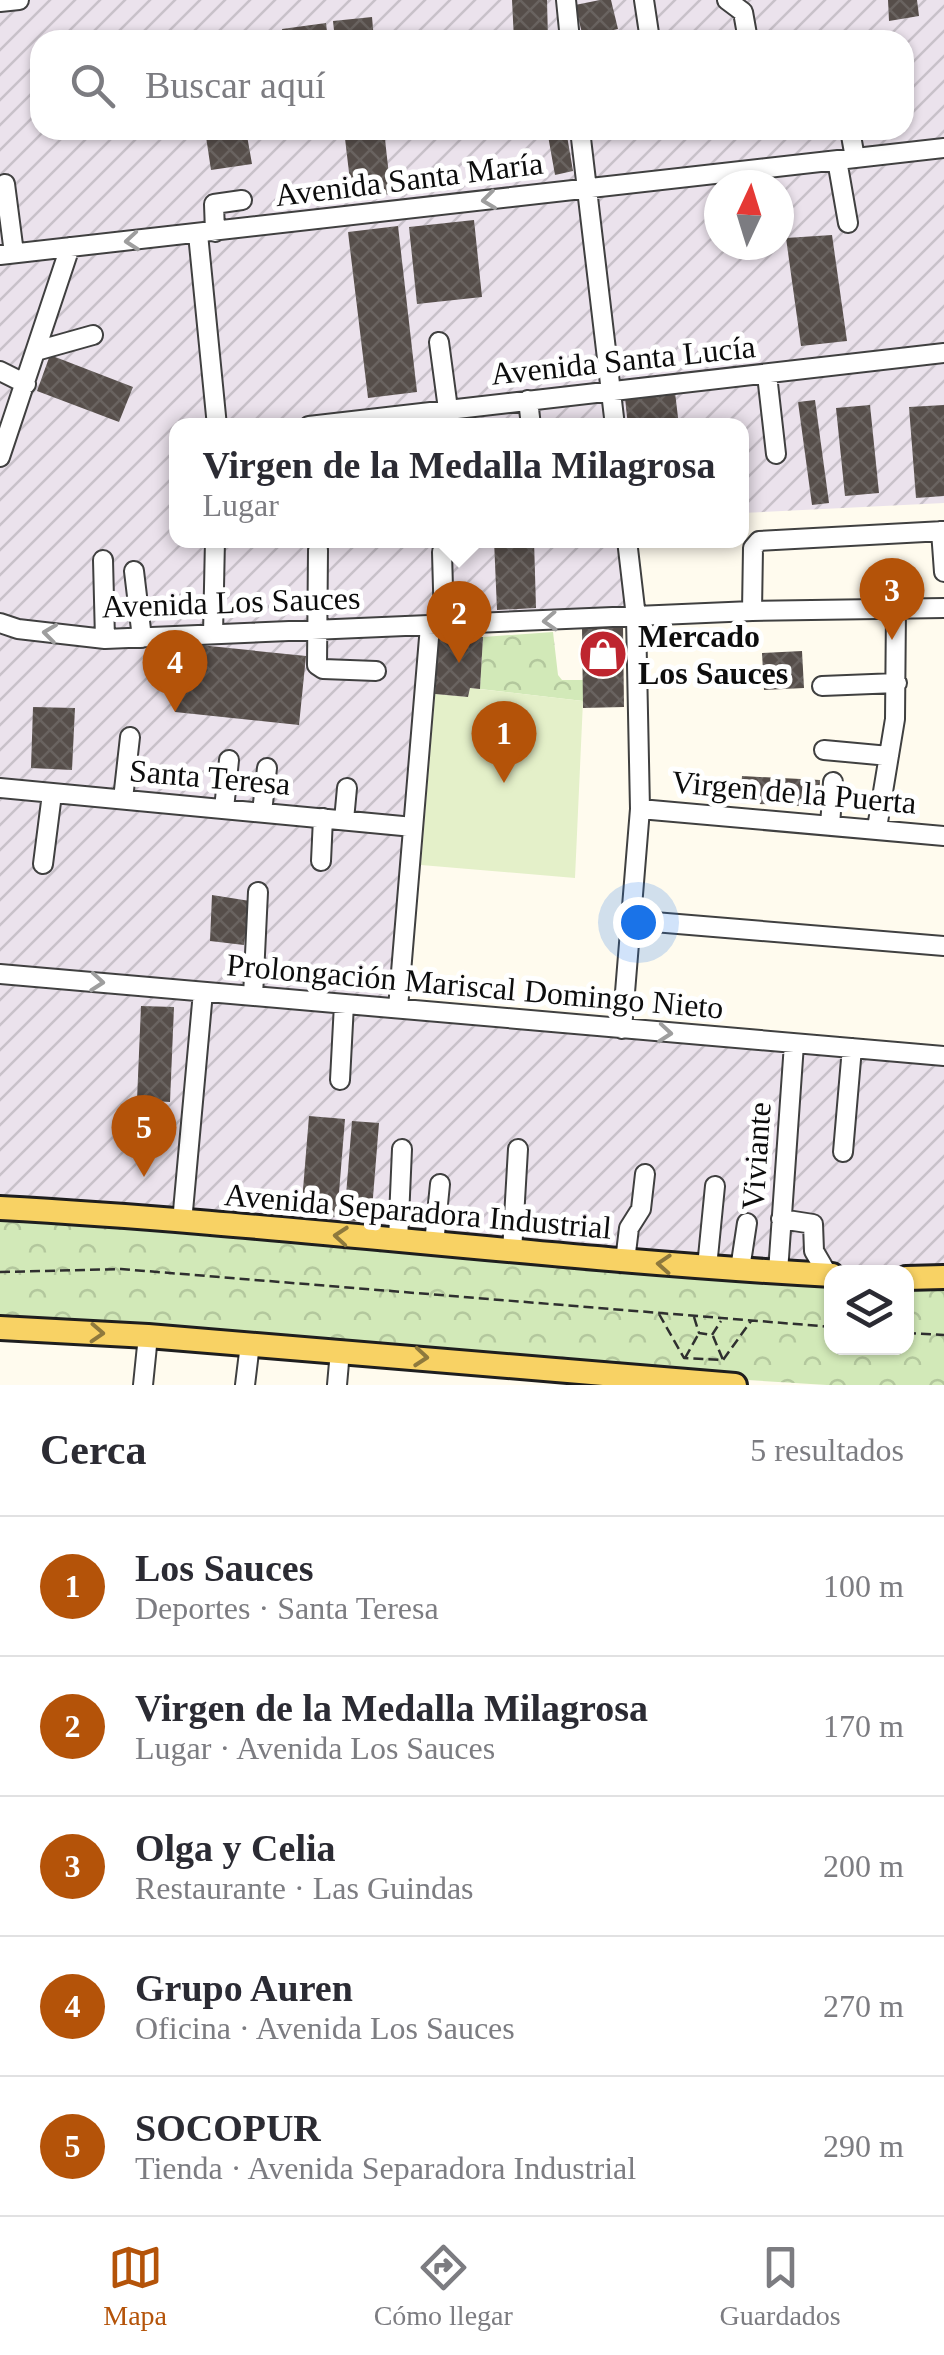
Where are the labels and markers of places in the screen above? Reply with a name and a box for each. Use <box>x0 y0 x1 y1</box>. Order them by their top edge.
pin: 3 <box>860 558 924 640</box>
pin: 2 <box>426 580 492 663</box>
place label: Mercado Los Sauces <box>638 618 788 691</box>
shop icon: Mercado Los Sauces <box>577 628 629 680</box>
pin: 4 <box>142 630 208 712</box>
pin: 1 <box>472 700 536 783</box>
pin: 5 <box>112 1094 176 1177</box>

